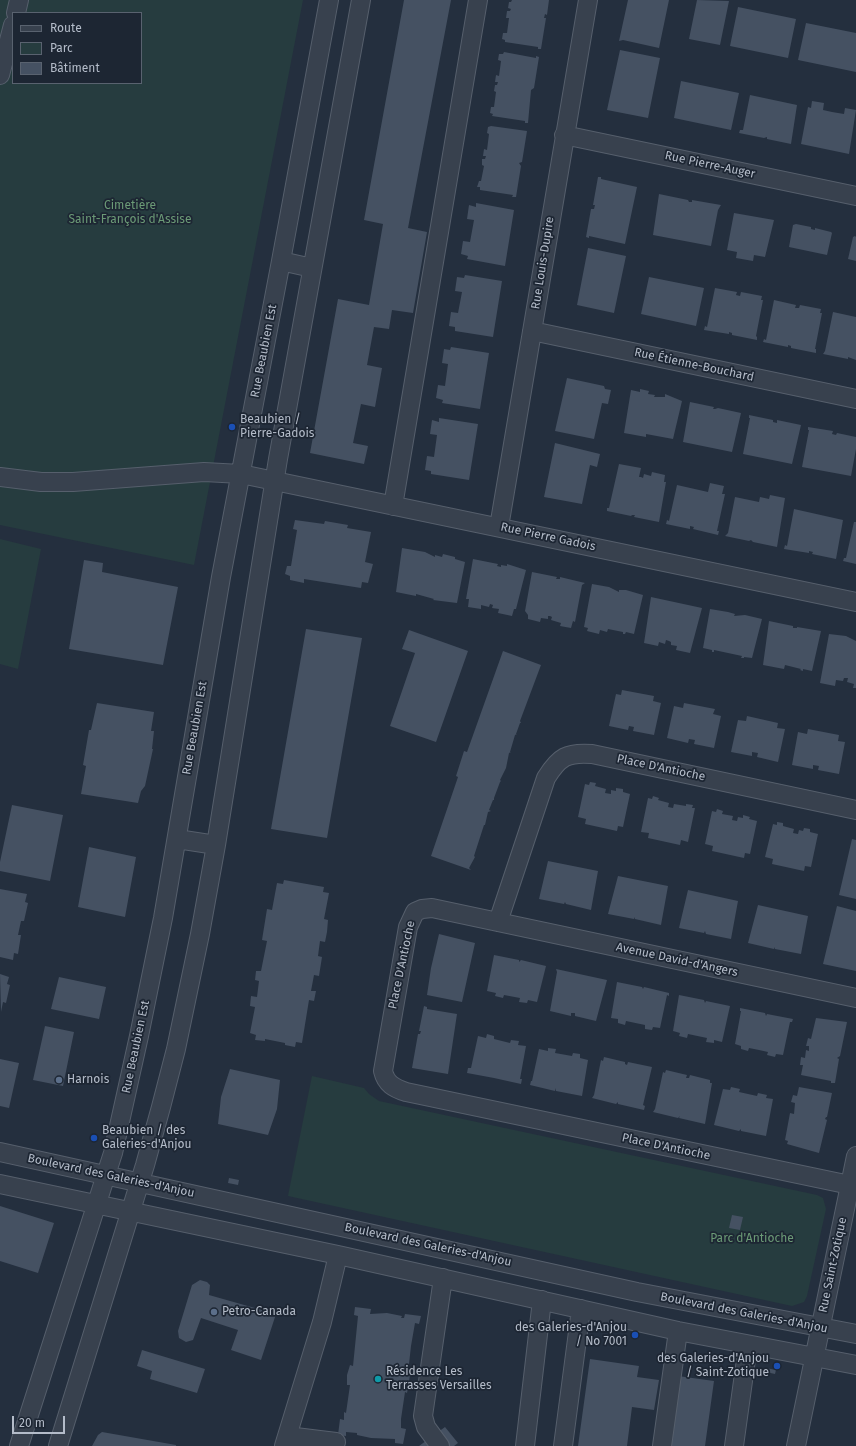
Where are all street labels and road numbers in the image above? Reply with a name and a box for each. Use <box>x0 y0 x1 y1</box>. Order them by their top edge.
street label: Rue Pierre-Auger <box>663 148 757 182</box>
street label: Rue Louis-Dupire <box>529 216 557 310</box>
street label: Rue Beaubien Est <box>248 303 280 399</box>
street label: Rue Étienne-Bouchard <box>633 345 755 385</box>
street label: Rue Pierre Gadois <box>499 520 597 554</box>
street label: Rue Beaubien Est <box>180 680 210 776</box>
street label: Place D'Antioche <box>615 752 707 784</box>
street label: Place D'Antioche <box>386 919 418 1011</box>
street label: Avenue David-d'Angers <box>615 940 739 980</box>
street label: Rue Beaubien Est <box>119 999 153 1095</box>
street label: Place D'Antioche <box>620 1131 712 1163</box>
street label: Boulevard des Galeries-d'Anjou <box>26 1151 196 1201</box>
street label: Rue Saint-Zotique <box>816 1216 850 1314</box>
street label: Boulevard des Galeries-d'Anjou <box>343 1220 513 1270</box>
street label: Boulevard des Galeries-d'Anjou <box>659 1290 829 1336</box>

